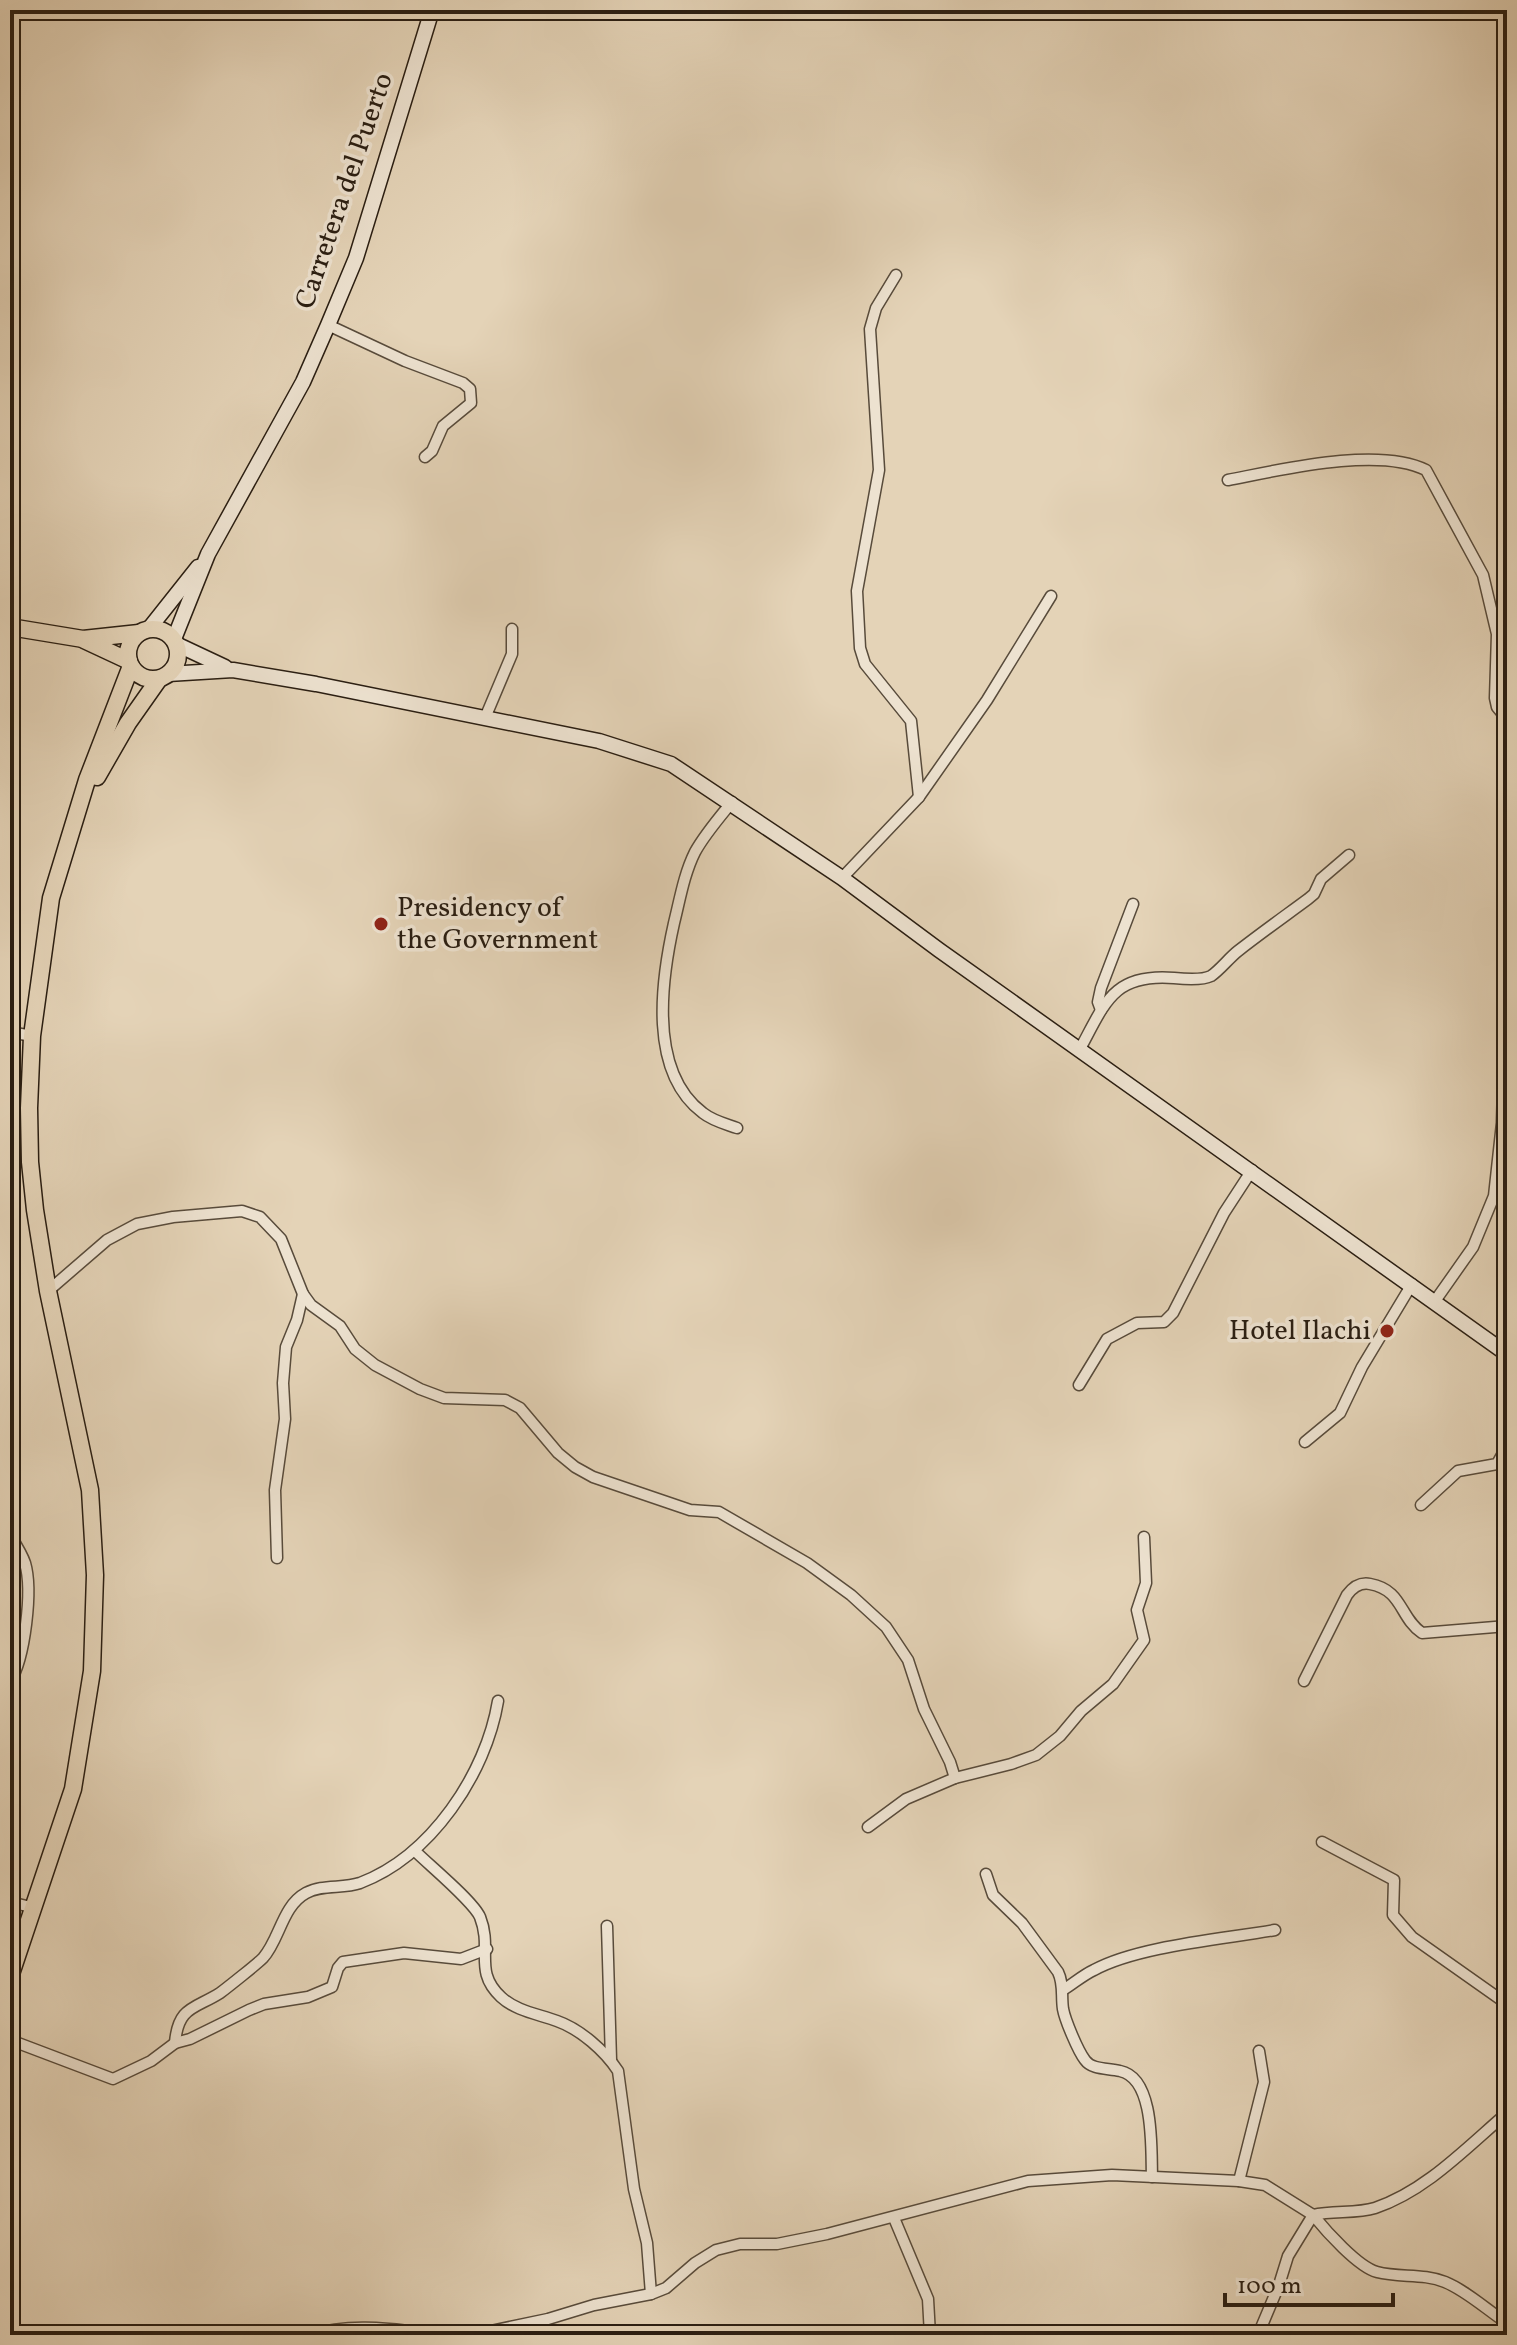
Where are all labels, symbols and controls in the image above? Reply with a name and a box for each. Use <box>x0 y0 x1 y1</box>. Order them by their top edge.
street label: Carretera del Puerto <box>286 68 404 314</box>
place label: Presidency of the Government <box>397 889 598 960</box>
marker: Presidency of the Government <box>372 915 390 933</box>
place label: Hotel Ilachi <box>1229 1312 1371 1351</box>
marker: Hotel Ilachi <box>1378 1322 1396 1340</box>
scale bar <box>1225 2257 1393 2307</box>
text: 100 m <box>1237 2270 1302 2304</box>

